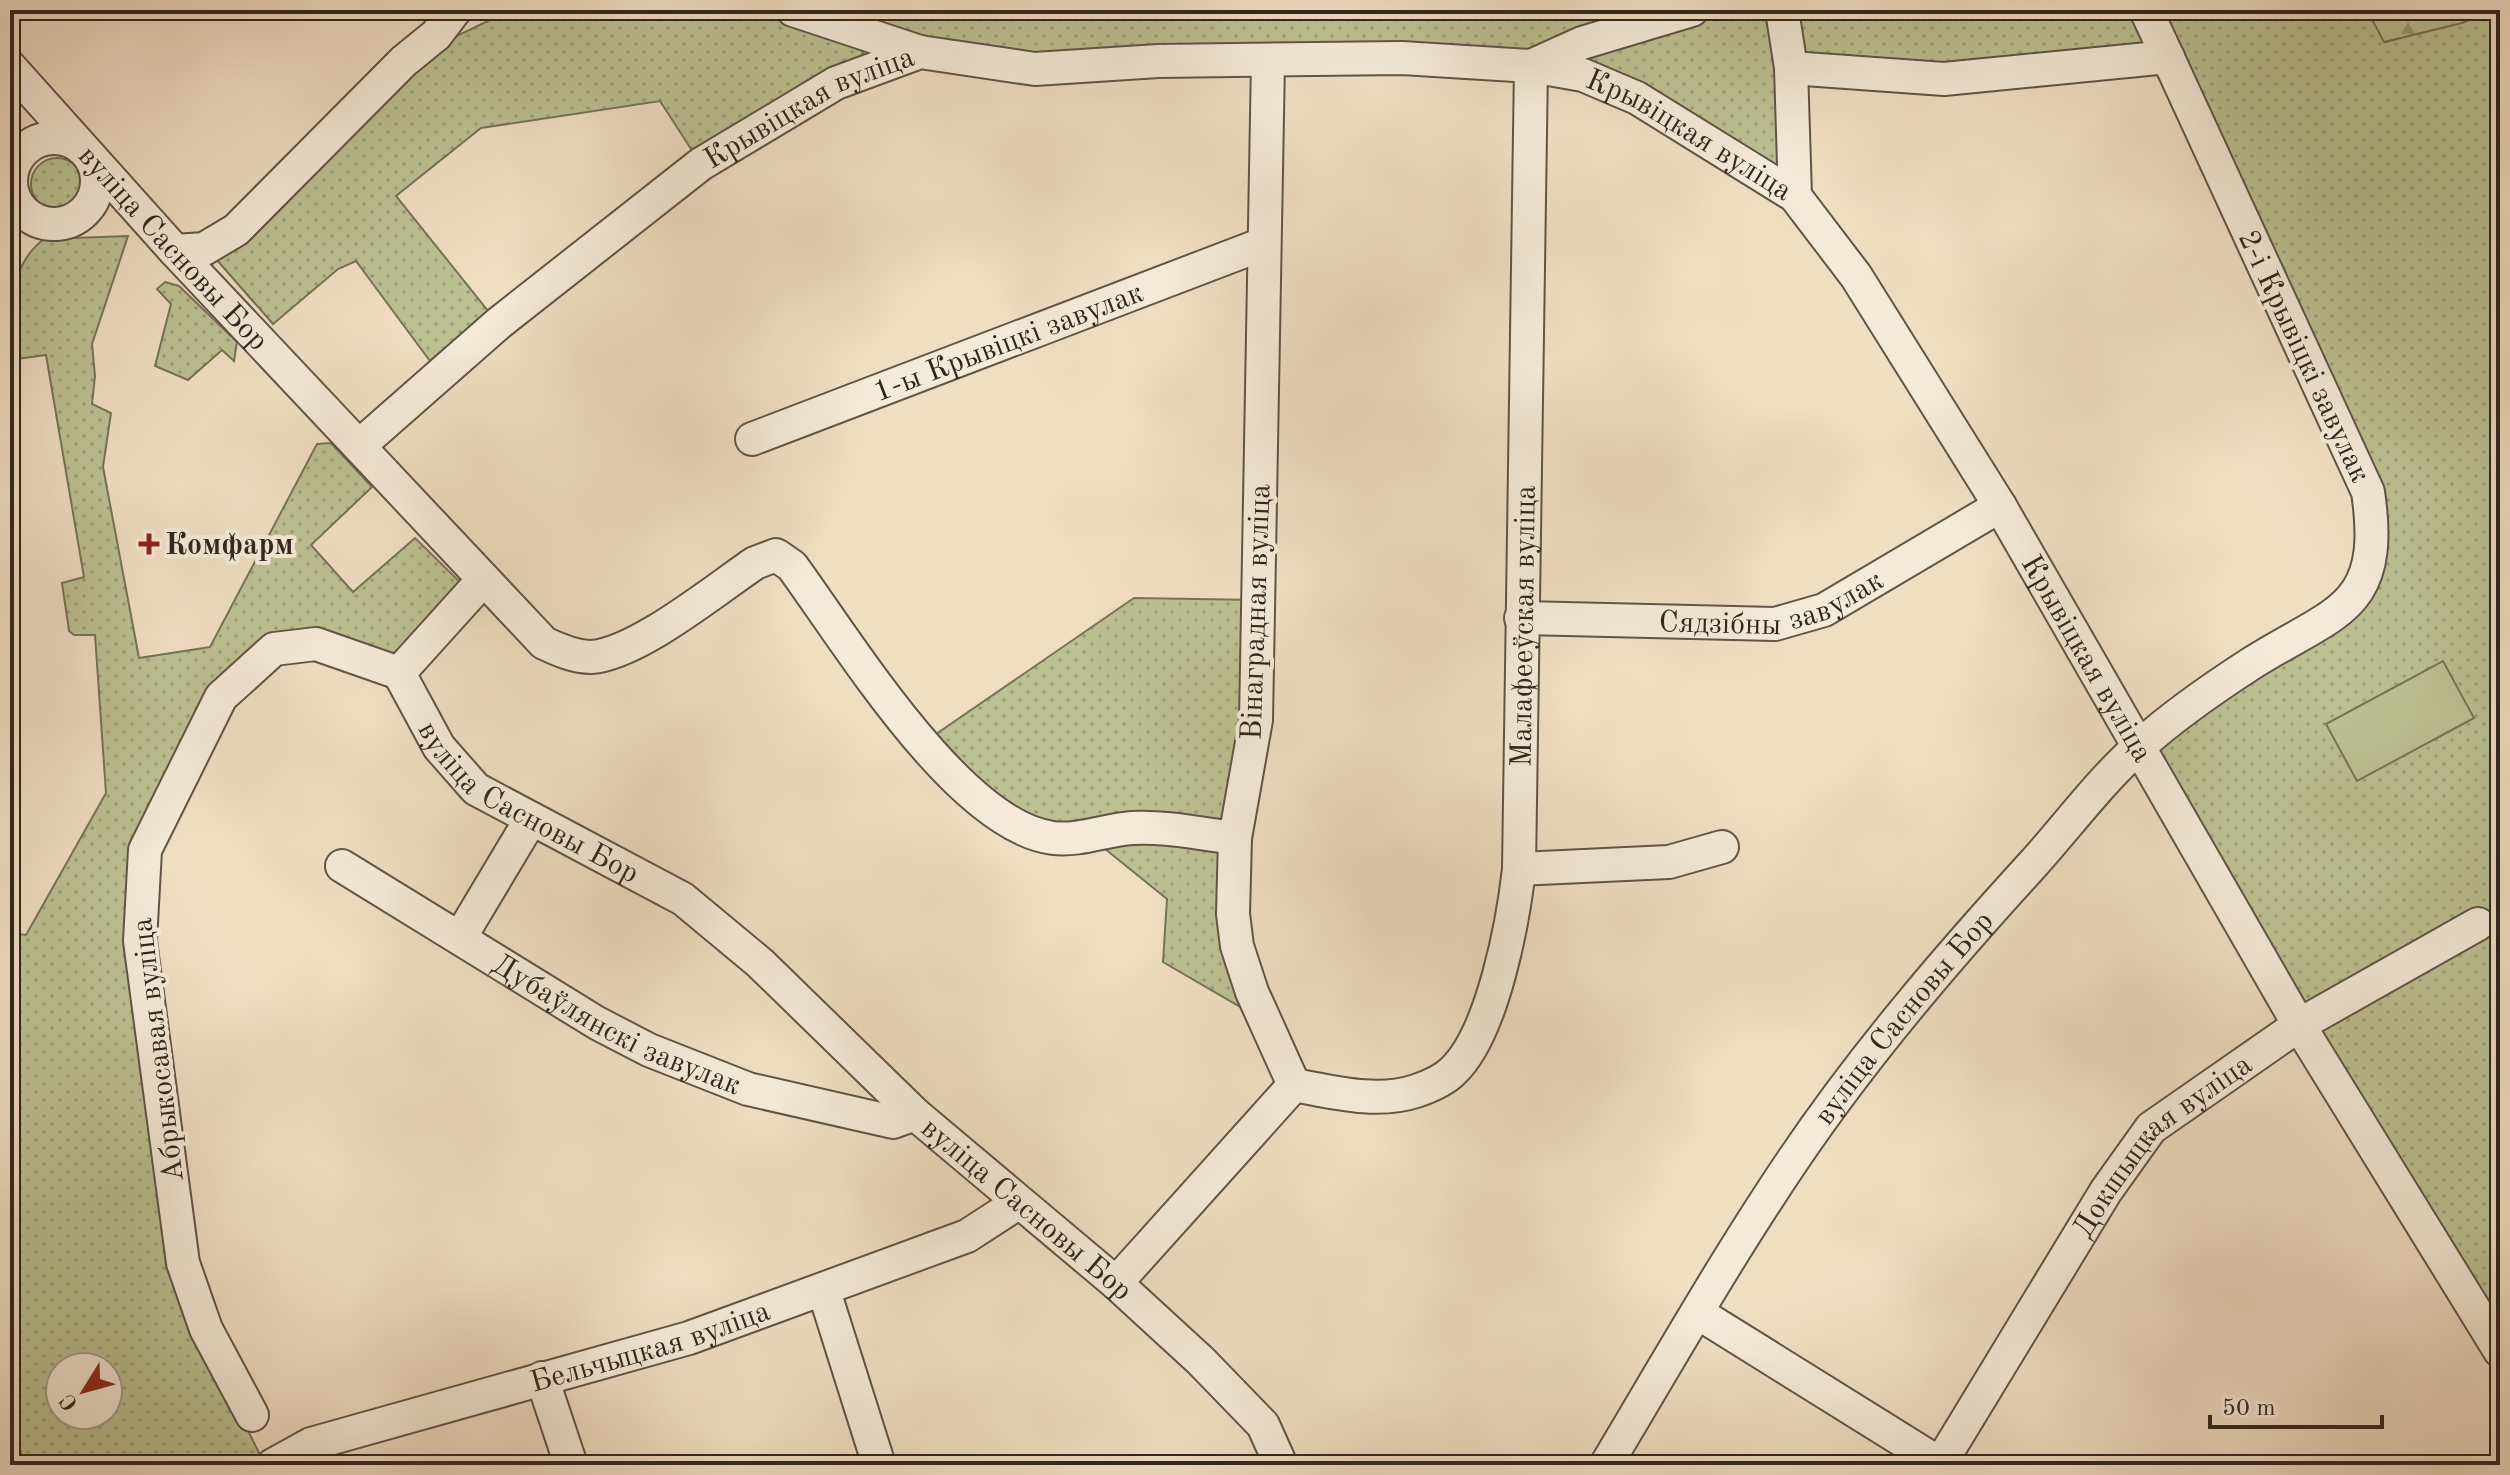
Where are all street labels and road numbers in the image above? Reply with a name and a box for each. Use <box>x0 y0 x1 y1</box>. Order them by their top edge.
street label: Крывіцкая вуліца <box>699 42 919 176</box>
street label: Крывіцкая вуліца <box>1581 65 1797 207</box>
street label: вуліца Сасновы Бор <box>72 141 273 357</box>
street label: 2-і Крывіцкі завулак <box>2232 226 2375 487</box>
street label: 1-ы Крывіцкі завулак <box>870 278 1148 408</box>
street label: Вінаградная вуліца <box>1238 483 1276 741</box>
street label: Малафееўская вуліца <box>1508 485 1542 767</box>
street label: Крывіцкая вуліца <box>2015 551 2157 768</box>
street label: Сядзібны завулак <box>1658 566 1889 641</box>
street label: вуліца Сасновы Бор <box>411 717 643 890</box>
street label: вуліца Сасновы Бор <box>1810 906 2000 1131</box>
street label: Абрыкосавая вуліца <box>128 916 190 1183</box>
street label: Дубаўлянскі завулак <box>487 949 745 1102</box>
street label: Докшыцкая вуліца <box>2068 1050 2258 1243</box>
street label: вуліца Сасновы Бор <box>915 1113 1137 1307</box>
street label: Бельчыцкая вуліца <box>527 1297 775 1399</box>

